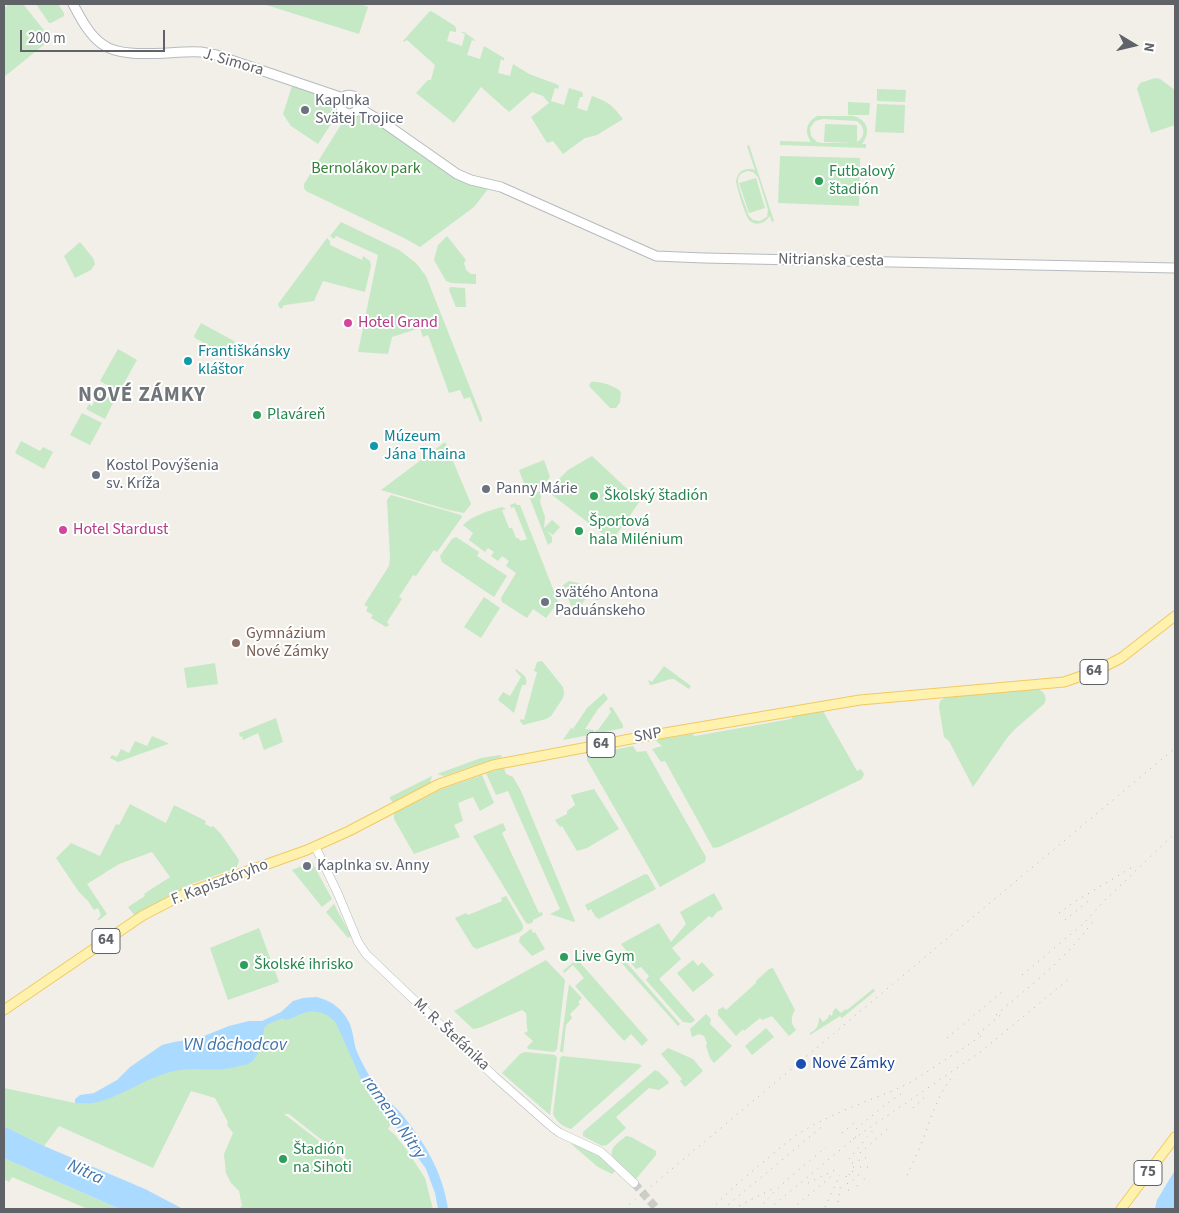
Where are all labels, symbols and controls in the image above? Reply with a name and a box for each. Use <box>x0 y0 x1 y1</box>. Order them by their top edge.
scale bar <box>22 20 168 52</box>
north arrow <box>1109 20 1159 70</box>
text: 200 m <box>28 28 66 49</box>
text: N <box>1138 41 1159 54</box>
street label: J. Simora <box>200 45 266 81</box>
place label: Kaplnka Svätej Trojice <box>315 91 403 129</box>
marker: Kaplnka Svätej Trojice <box>299 104 311 116</box>
park label: Bernolákov park <box>311 159 421 179</box>
place label: Futbalový štadión <box>829 162 895 200</box>
marker: Futbalový štadión <box>813 175 825 187</box>
street label: Nitrianska cesta <box>778 250 884 272</box>
place label: Hotel Grand <box>358 313 438 333</box>
marker: Hotel Grand <box>342 317 354 329</box>
place label: Františkánsky kláštor <box>198 342 290 380</box>
marker: Františkánsky kláštor <box>182 355 194 367</box>
district label: NOVÉ ZÁMKY <box>77 383 207 409</box>
place label: Plaváreň <box>267 405 325 425</box>
marker: Plaváreň <box>251 409 263 421</box>
place label: Múzeum Jána Thaina <box>384 427 466 465</box>
marker: Múzeum Jána Thaina <box>368 440 380 452</box>
place label: Kostol Povýšenia sv. Kríža <box>106 456 219 494</box>
marker: Kostol Povýšenia sv. Kríža <box>90 469 102 481</box>
place label: Panny Márie <box>496 479 578 499</box>
marker: Panny Márie <box>480 483 492 495</box>
place label: Školský štadión <box>604 486 708 506</box>
marker: Školský štadión <box>588 490 600 502</box>
place label: Športová hala Milénium <box>589 512 683 550</box>
place label: Hotel Stardust <box>73 520 168 540</box>
marker: Hotel Stardust <box>57 524 69 536</box>
marker: Športová hala Milénium <box>573 525 585 537</box>
place label: svätého Antona Paduánskeho <box>555 583 659 621</box>
marker: svätého Antona Paduánskeho <box>539 596 551 608</box>
place label: Gymnázium Nové Zámky <box>246 624 329 662</box>
marker: Gymnázium Nové Zámky <box>230 637 242 649</box>
road number: 64 <box>1080 660 1108 684</box>
street label: SNP <box>633 724 663 748</box>
road number: 64 <box>587 732 615 758</box>
street label: F. Kapisztóryho <box>169 856 271 910</box>
place label: Kaplnka sv. Anny <box>317 856 430 876</box>
marker: Kaplnka sv. Anny <box>301 860 313 872</box>
road number: 64 <box>92 928 120 954</box>
place label: Live Gym <box>574 947 635 967</box>
marker: Live Gym <box>558 951 570 963</box>
place label: Školské ihrisko <box>254 955 354 975</box>
marker: Školské ihrisko <box>238 959 250 971</box>
street label: M. R. Štefánika <box>409 995 493 1075</box>
water label: VN dôchodcov <box>183 1035 287 1057</box>
place label: Nové Zámky <box>812 1054 895 1074</box>
marker: Nové Zámky <box>794 1057 808 1071</box>
water label: rameno Nitry <box>356 1072 430 1164</box>
place label: Štadión na Sihoti <box>293 1140 352 1178</box>
marker: Štadión na Sihoti <box>277 1153 289 1165</box>
water label: Nitra <box>64 1156 106 1190</box>
road number: 75 <box>1134 1160 1162 1186</box>

